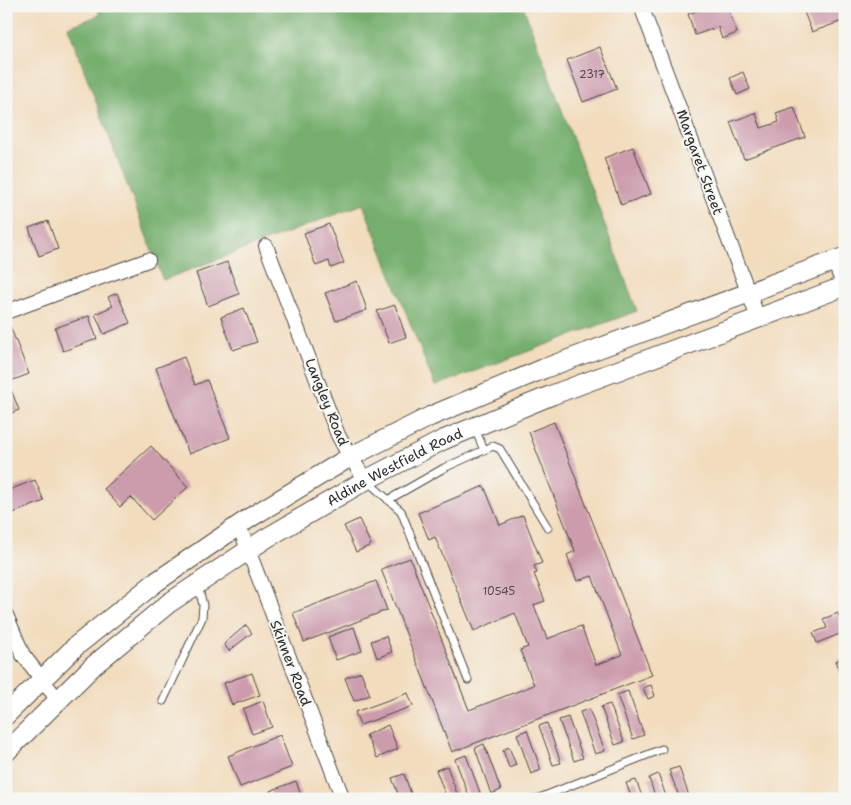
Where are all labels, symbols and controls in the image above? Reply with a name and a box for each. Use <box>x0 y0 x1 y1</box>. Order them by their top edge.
house number: 2317 <box>579 67 605 82</box>
street label: Margaret Street <box>673 107 727 217</box>
street label: Langley Road <box>301 355 353 449</box>
street label: Aldine Westfield Road <box>323 424 465 510</box>
house number: 10545 <box>483 584 515 599</box>
street label: Skinner Road <box>266 618 316 709</box>

